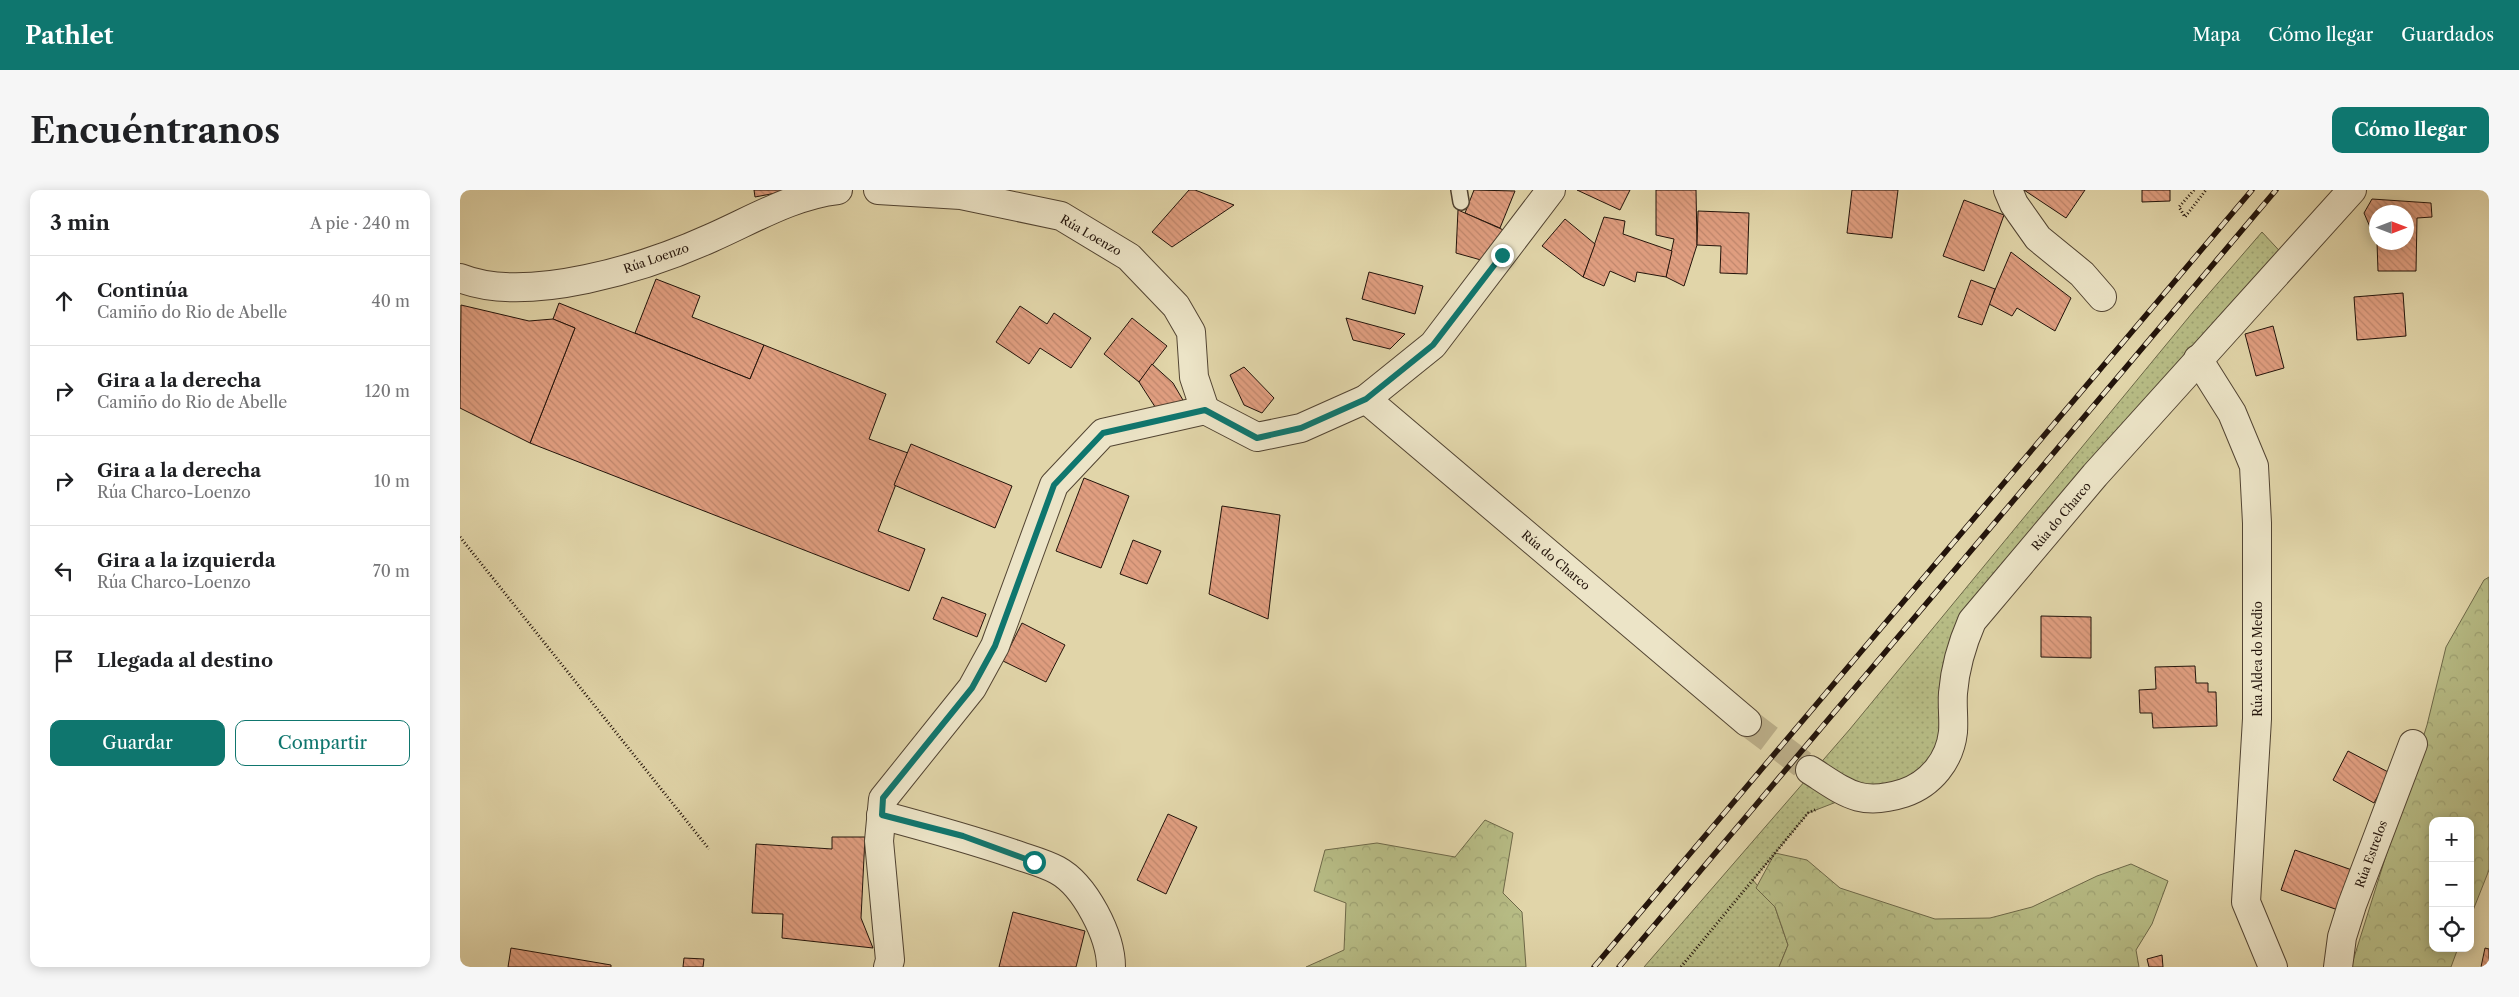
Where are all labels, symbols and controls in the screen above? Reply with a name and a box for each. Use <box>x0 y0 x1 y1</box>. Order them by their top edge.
text: Pathlet <box>25 21 113 50</box>
text: Mapa <box>2192 24 2241 46</box>
text: Cómo llegar <box>2269 24 2373 46</box>
text: Guardados <box>2401 24 2494 46</box>
button: Cómo llegar <box>2332 107 2489 153</box>
text: Encuéntranos <box>30 109 280 152</box>
north arrow <box>2369 205 2414 250</box>
text: 3 min <box>50 210 110 235</box>
street label: Rúa Loenzo <box>1058 211 1124 259</box>
text: A pie · 240 m <box>310 213 410 233</box>
street label: Rúa Loenzo <box>621 240 691 276</box>
route end <box>1491 244 1514 267</box>
text: Continúa <box>97 279 188 302</box>
icon: ahead <box>50 287 78 315</box>
text: 40 m <box>371 291 410 311</box>
text: Camiño do Rio de Abelle <box>97 302 287 322</box>
text: Gira a la derecha <box>97 369 261 392</box>
icon: right <box>50 377 78 405</box>
text: 120 m <box>365 381 410 401</box>
text: Camiño do Rio de Abelle <box>97 392 287 412</box>
text: Gira a la derecha <box>97 459 261 482</box>
icon: right <box>50 467 78 495</box>
text: 10 m <box>374 471 410 491</box>
street label: Rúa do Charco <box>2028 479 2094 553</box>
text: Rúa Charco-Loenzo <box>97 482 251 502</box>
street label: Rúa do Charco <box>1519 527 1593 593</box>
text: Gira a la izquierda <box>97 549 276 572</box>
icon: left <box>50 557 78 585</box>
text: 70 m <box>373 561 410 581</box>
text: Rúa Charco-Loenzo <box>97 572 251 592</box>
street label: Rúa Aldea do Medio <box>2250 601 2265 717</box>
icon: arrive <box>50 647 78 675</box>
text: Llegada al destino <box>97 649 273 672</box>
button: Guardar <box>50 720 225 766</box>
button: Compartir <box>235 720 410 766</box>
map controls <box>2429 817 2474 952</box>
button: + <box>2429 817 2474 862</box>
street label: Rúa Estrelos <box>2352 818 2390 890</box>
route start <box>1023 851 1046 874</box>
button: − <box>2429 862 2474 907</box>
button: locate <box>2429 907 2474 952</box>

